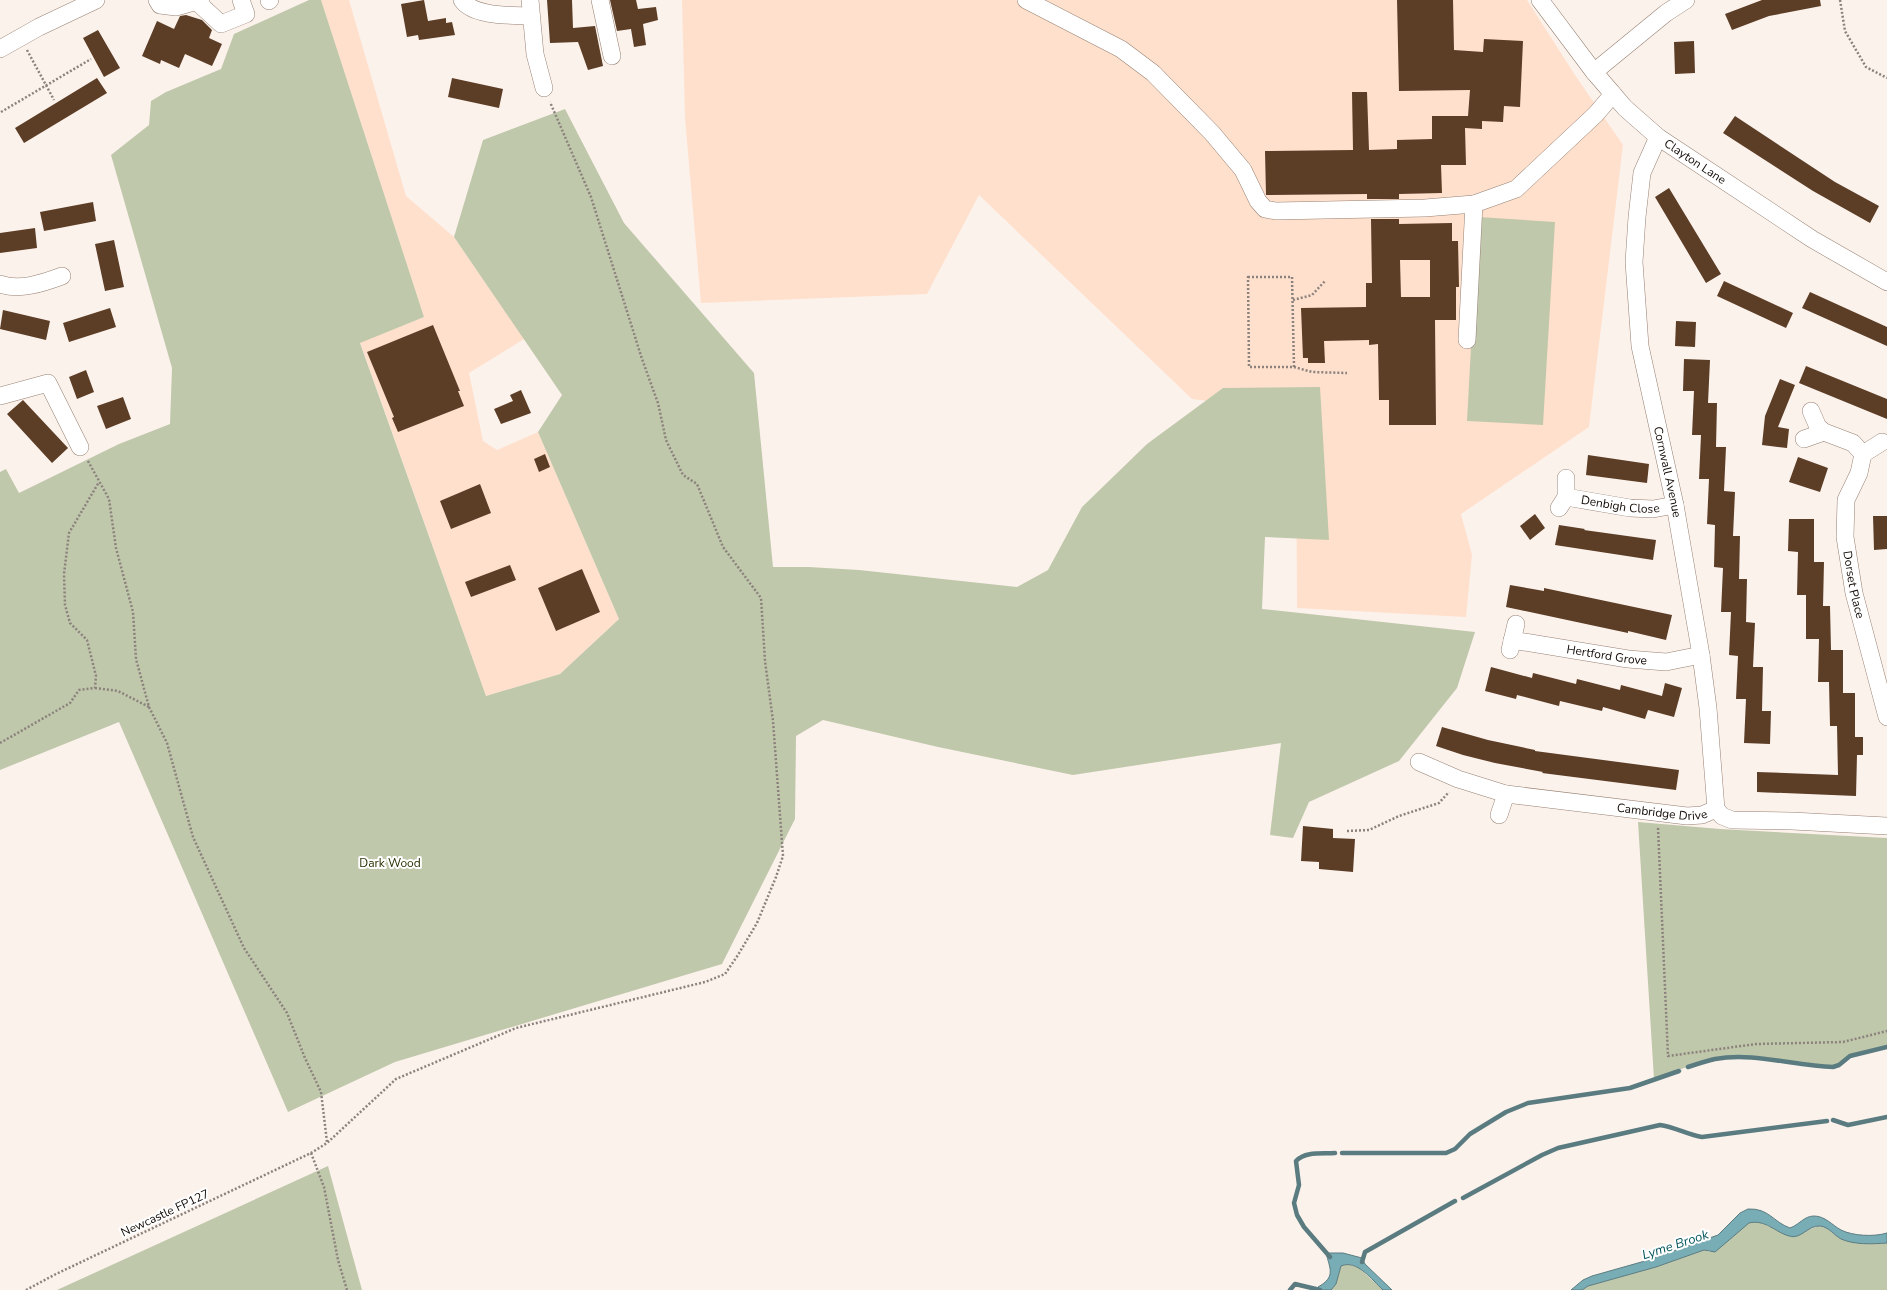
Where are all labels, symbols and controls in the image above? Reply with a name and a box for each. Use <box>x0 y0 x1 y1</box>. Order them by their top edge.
street label: Clayton Lane <box>1661 135 1729 188</box>
street label: Cornwall Avenue <box>1650 425 1685 519</box>
street label: Denbigh Close <box>1580 492 1661 517</box>
street label: Dorset Place <box>1839 550 1868 620</box>
street label: Hertford Grove <box>1565 641 1648 668</box>
street label: Cambridge Drive <box>1616 800 1710 824</box>
park label: Dark Wood <box>359 855 421 871</box>
street label: Newcastle FP127 <box>118 1186 212 1240</box>
water label: Lyme Brook <box>1640 1226 1711 1264</box>

